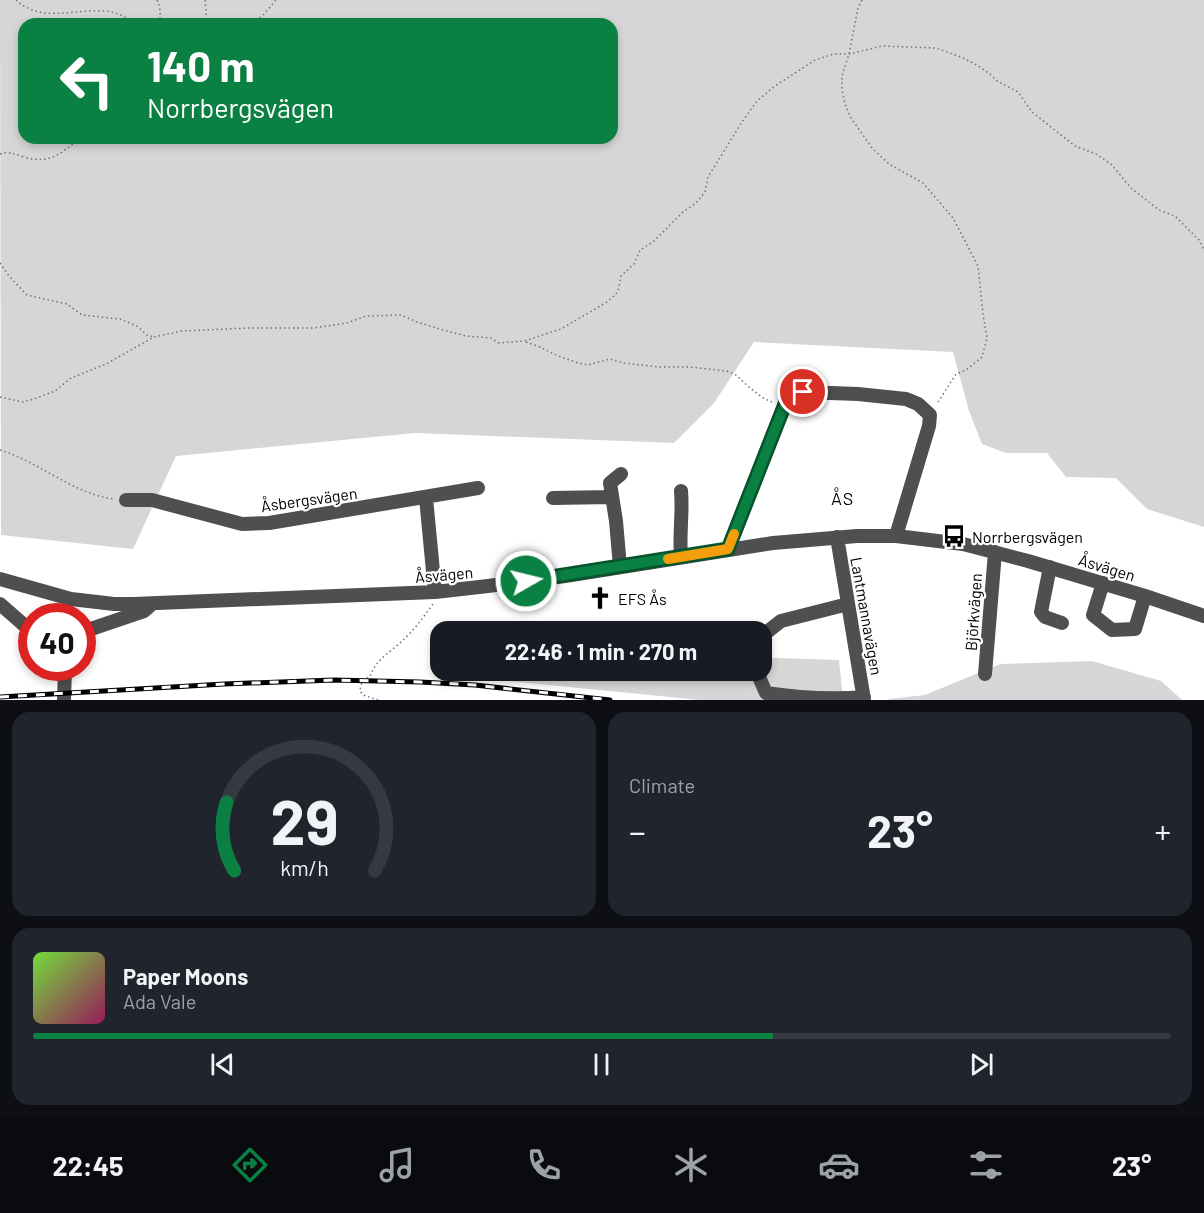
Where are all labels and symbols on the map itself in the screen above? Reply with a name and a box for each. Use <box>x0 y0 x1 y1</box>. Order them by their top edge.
pin <box>777 366 828 417</box>
street label: Åsbergsvägen <box>260 483 358 515</box>
district label: ÅS <box>831 487 855 509</box>
bus stop icon: Norrbergsvägen <box>941 523 967 549</box>
place label: Norrbergsvägen <box>972 527 1083 546</box>
position arrow <box>494 549 558 613</box>
street label: Åsvägen <box>1076 549 1138 585</box>
street label: Lantmannavägen <box>847 555 887 677</box>
street label: Åsvägen <box>414 562 474 586</box>
street label: Björkvägen <box>961 573 985 651</box>
church icon: EFS Ås <box>587 585 613 611</box>
place label: EFS Ås <box>618 589 667 608</box>
speed limit sign: 40 <box>18 603 96 681</box>

